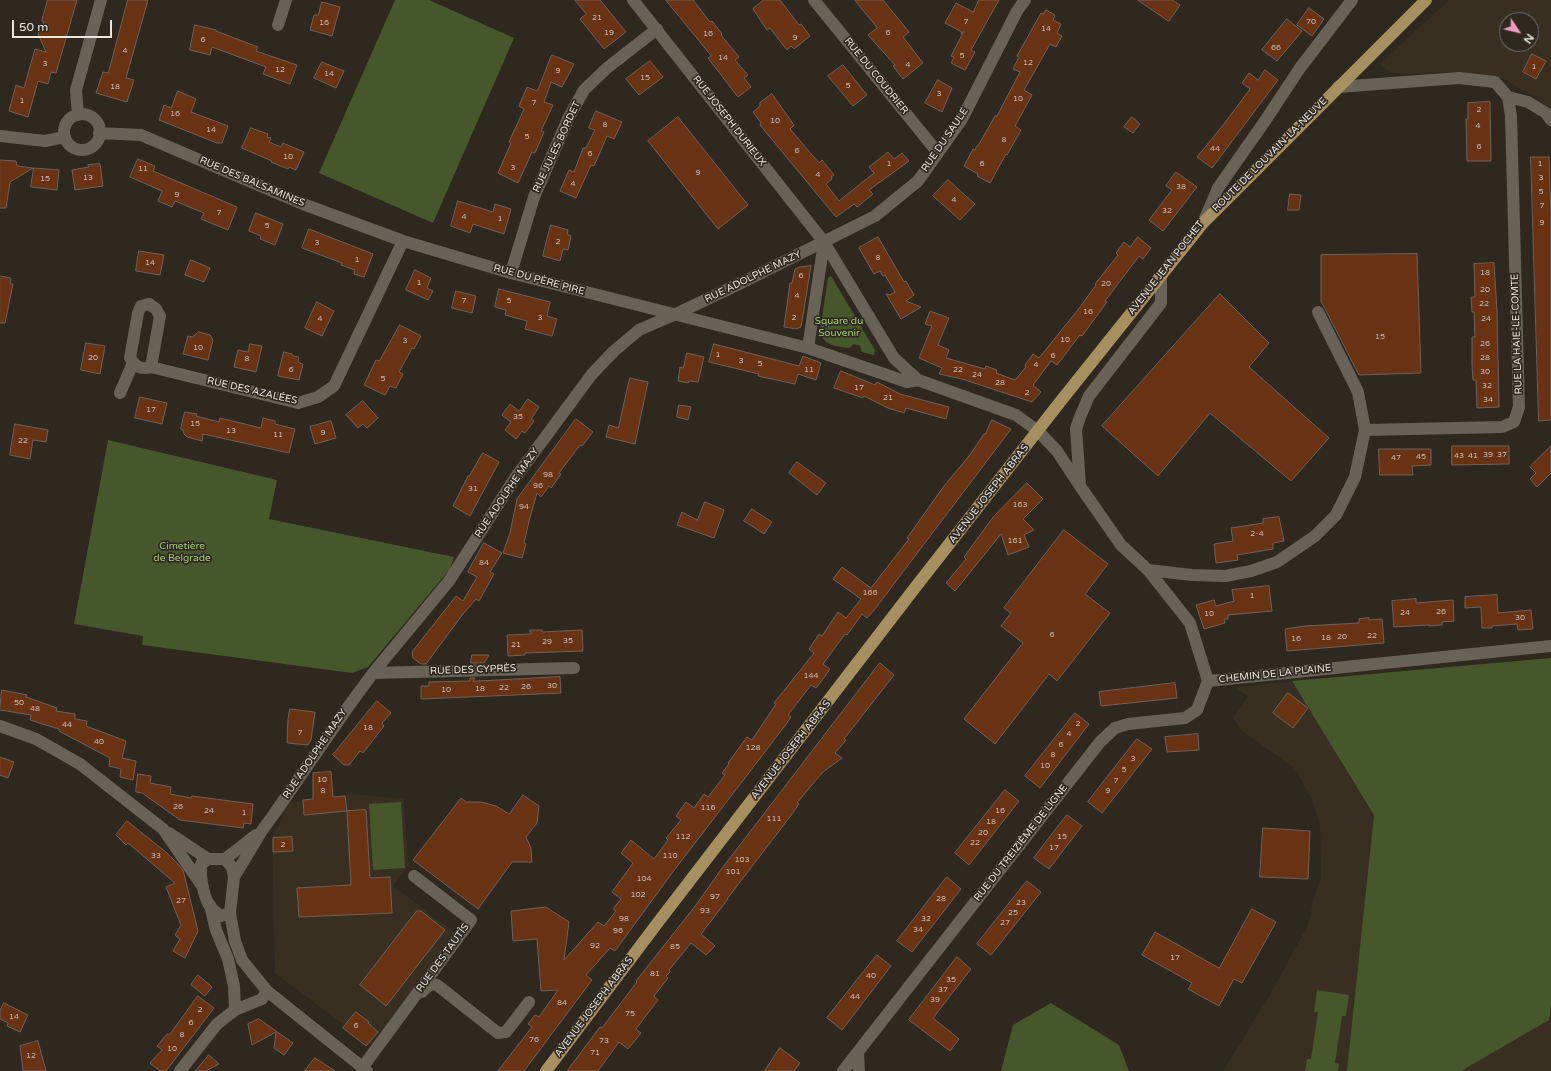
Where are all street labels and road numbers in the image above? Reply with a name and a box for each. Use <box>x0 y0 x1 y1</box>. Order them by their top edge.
street label: RUE DU COUDRIER <box>842 35 910 117</box>
street label: RUE JOSEPH DURIEUX <box>690 73 768 169</box>
street label: ROUTE DE LOUVAIN-LA-NEUVE <box>1210 95 1330 215</box>
street label: RUE JULES BORDET <box>531 100 583 194</box>
street label: RUE DU SAULE <box>919 106 971 174</box>
street label: RUE DES BALSAMINES <box>198 154 306 210</box>
street label: AVENUE JEAN POCHET <box>1126 219 1206 317</box>
street label: RUE ADOLPHE MAZY <box>703 248 803 306</box>
street label: RUE DU PÈRE PIRE <box>492 262 586 298</box>
street label: RUE LA HAIE-LE-COMTE <box>1509 273 1525 395</box>
street label: RUE DES AZALÉES <box>206 375 298 407</box>
street label: AVENUE JOSEPH ABRAS <box>947 442 1031 546</box>
street label: RUE ADOLPHE MAZY <box>472 446 542 540</box>
street label: CHEMIN DE LA PLAINE <box>1218 662 1332 686</box>
street label: RUE DES CYPRÈS <box>430 663 516 677</box>
street label: AVENUE JOSEPH ABRAS <box>749 698 833 802</box>
street label: RUE ADOLPHE MAZY <box>280 707 350 801</box>
street label: RUE DU TREIZIÈME DE LIGNE <box>972 782 1070 904</box>
street label: RUE DES TAUTÎS <box>414 921 472 995</box>
street label: AVENUE JOSEPH ABRAS <box>552 955 636 1059</box>

